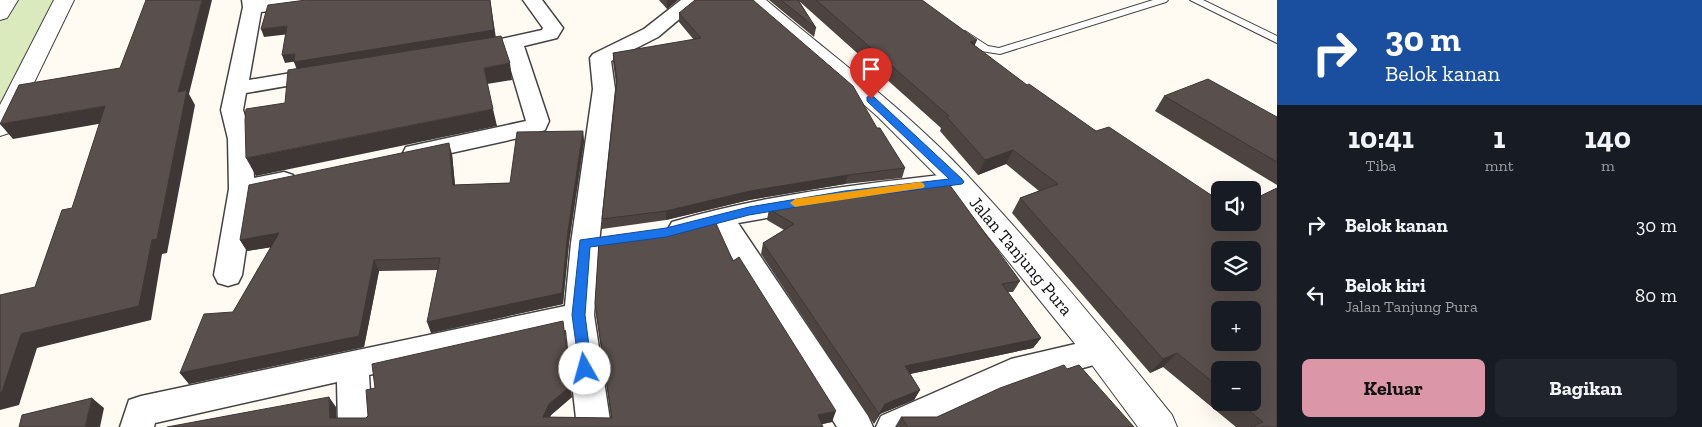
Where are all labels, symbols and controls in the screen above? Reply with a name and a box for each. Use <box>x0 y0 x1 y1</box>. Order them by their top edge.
text: 30 m <box>1385 18 1461 60</box>
icon: right <box>1302 20 1367 85</box>
pin <box>850 48 892 99</box>
icon: arrive <box>857 55 885 83</box>
text: Belok kanan <box>1385 60 1500 87</box>
text: 10:41 <box>1348 120 1414 156</box>
text: 1 <box>1493 120 1505 156</box>
text: 140 <box>1585 120 1631 156</box>
text: Tiba <box>1366 156 1396 175</box>
text: mnt <box>1485 156 1514 175</box>
text: m <box>1601 156 1615 175</box>
map controls <box>1211 181 1261 411</box>
button: sound <box>1211 181 1261 231</box>
street label: Jalan Tanjung Pura <box>965 192 1078 320</box>
icon: right <box>1302 211 1330 239</box>
text: Belok kanan <box>1345 214 1448 237</box>
text: 30 m <box>1636 214 1677 237</box>
button: layers <box>1211 241 1261 291</box>
text: Belok kiri <box>1345 274 1426 297</box>
icon: left <box>1302 281 1330 309</box>
text: 80 m <box>1635 284 1677 307</box>
text: Jalan Tanjung Pura <box>1345 297 1478 316</box>
button: + <box>1211 301 1261 351</box>
position arrow <box>558 342 610 394</box>
button: Keluar <box>1302 359 1485 417</box>
button: Bagikan <box>1495 359 1677 417</box>
button: − <box>1211 361 1261 411</box>

